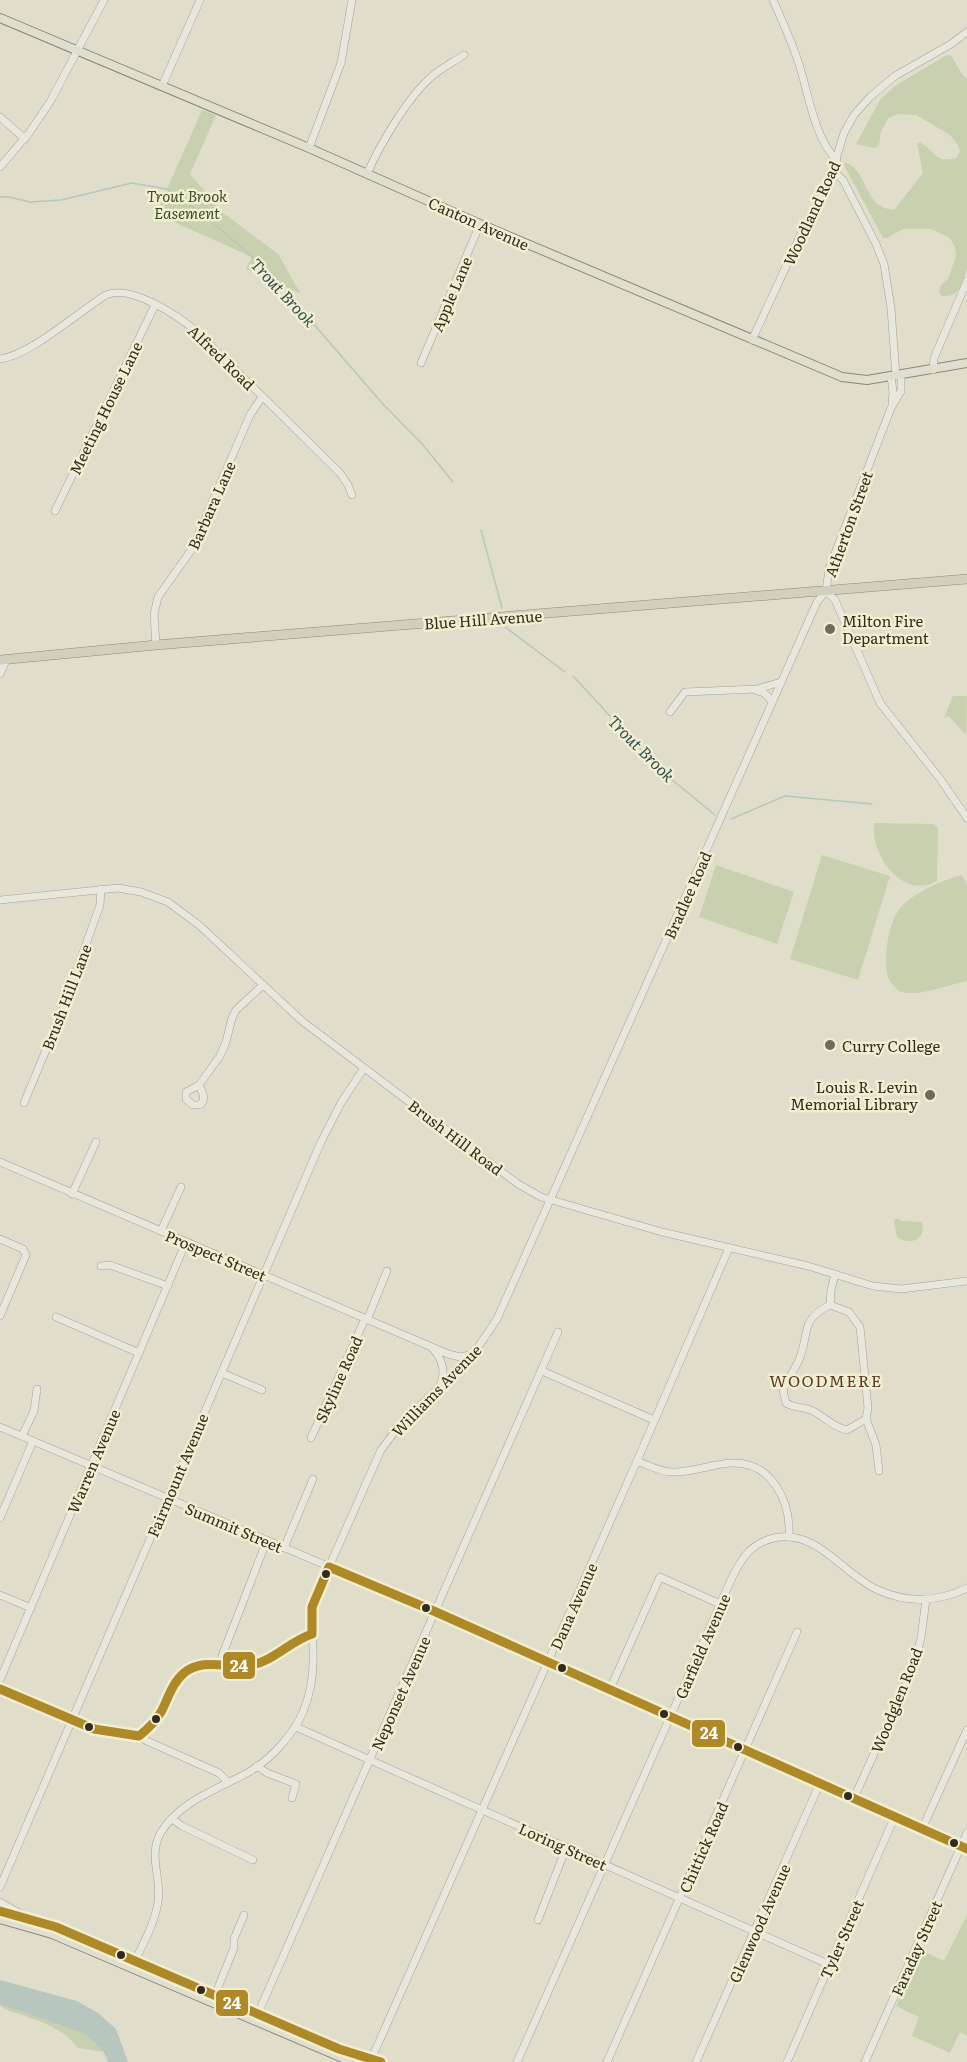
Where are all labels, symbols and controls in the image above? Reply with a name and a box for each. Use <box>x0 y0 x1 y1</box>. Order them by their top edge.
street label: Woodland Road <box>777 157 845 269</box>
park label: Trout Brook Easement <box>147 184 228 224</box>
street label: Canton Avenue <box>425 191 533 256</box>
water label: Trout Brook <box>246 252 322 332</box>
street label: Apple Lane <box>425 253 477 335</box>
street label: Alfred Road <box>183 319 261 395</box>
street label: Meeting House Lane <box>63 337 147 479</box>
street label: Barbara Lane <box>181 457 241 553</box>
street label: Atherton Street <box>818 468 878 580</box>
street label: Blue Hill Avenue <box>423 603 543 635</box>
place label: Milton Fire Department <box>842 609 929 649</box>
marker: Milton Fire Department <box>823 622 837 636</box>
water label: Trout Brook <box>603 709 681 787</box>
street label: Bradlee Road <box>657 847 717 943</box>
street label: Brush Hill Lane <box>35 940 97 1053</box>
place label: Curry College <box>842 1034 940 1057</box>
marker: Curry College <box>823 1038 837 1052</box>
place label: Louis R. Levin Memorial Library <box>790 1075 918 1115</box>
marker: Louis R. Levin Memorial Library <box>923 1088 937 1102</box>
street label: Brush Hill Road <box>404 1094 508 1180</box>
street label: Prospect Street <box>162 1223 270 1287</box>
street label: Skyline Road <box>309 1332 367 1426</box>
street label: Williams Avenue <box>386 1338 486 1441</box>
district label: WOODMERE <box>769 1368 883 1392</box>
street label: Warren Avenue <box>61 1405 125 1517</box>
street label: Fairmount Avenue <box>140 1409 214 1541</box>
street label: Summit Street <box>182 1496 286 1558</box>
street label: Dana Avenue <box>544 1559 603 1653</box>
unlabelled marker <box>320 1568 332 1580</box>
street label: Garfield Avenue <box>668 1589 736 1702</box>
unlabelled marker <box>420 1602 432 1614</box>
street label: Neponset Avenue <box>364 1632 436 1754</box>
street label: Woodglen Road <box>864 1644 928 1756</box>
line badge: 24 <box>222 1651 256 1680</box>
text: 24 <box>230 1653 248 1677</box>
unlabelled marker <box>556 1662 568 1674</box>
unlabelled marker <box>658 1708 670 1720</box>
unlabelled marker <box>150 1713 162 1725</box>
line badge: 24 <box>691 1719 726 1748</box>
text: 24 <box>700 1720 718 1744</box>
unlabelled marker <box>83 1721 95 1733</box>
unlabelled marker <box>732 1741 744 1753</box>
unlabelled marker <box>842 1790 854 1802</box>
street label: Chittick Road <box>673 1798 733 1896</box>
street label: Loring Street <box>515 1816 611 1876</box>
unlabelled marker <box>948 1837 960 1849</box>
street label: Glenwood Avenue <box>722 1860 796 1986</box>
street label: Tyler Street <box>813 1896 869 1982</box>
street label: Faraday Street <box>885 1896 947 2000</box>
unlabelled marker <box>115 1949 127 1961</box>
unlabelled marker <box>195 1984 207 1996</box>
line badge: 24 <box>215 1989 249 2017</box>
text: 24 <box>223 1990 241 2014</box>

